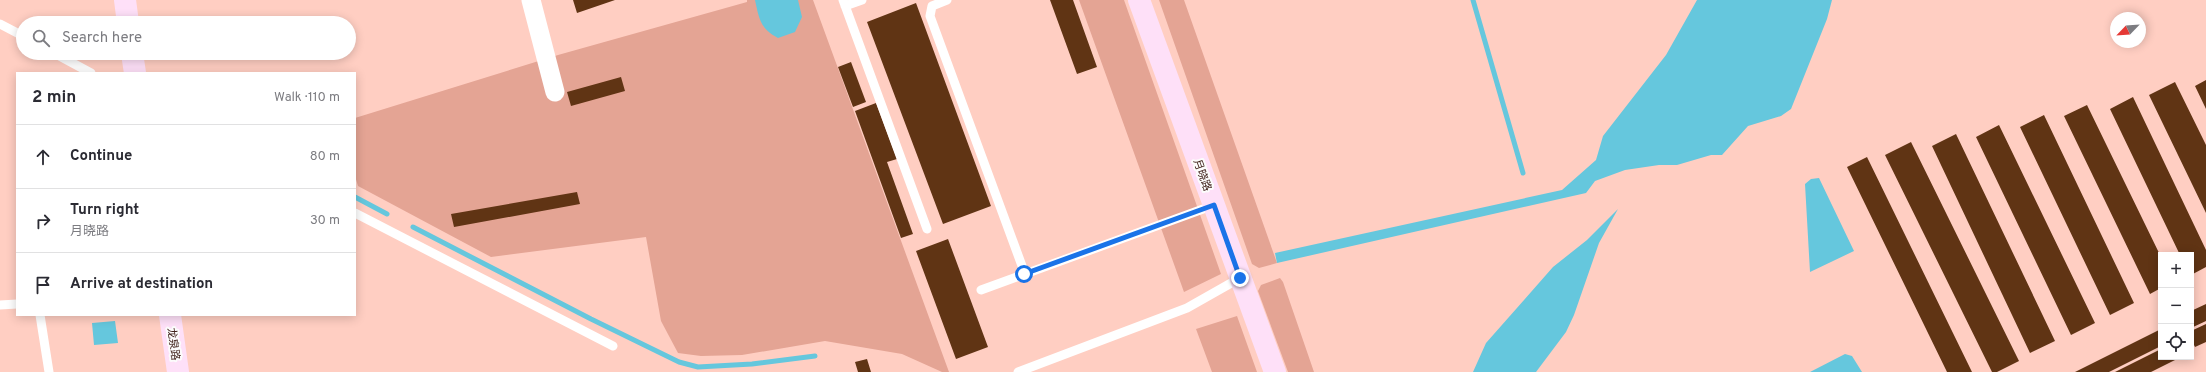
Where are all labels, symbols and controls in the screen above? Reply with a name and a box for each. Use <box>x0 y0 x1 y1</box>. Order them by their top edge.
north arrow <box>2110 12 2146 48</box>
search box <box>16 16 356 60</box>
icon: search <box>30 27 52 49</box>
text: Search here <box>62 29 142 48</box>
text: 2 min <box>32 87 76 109</box>
text: Walk · 110 m <box>274 90 340 106</box>
icon: ahead <box>32 146 54 168</box>
text: Continue <box>70 147 132 166</box>
text: 80 m <box>310 149 340 165</box>
street label: 月晓路 <box>1190 157 1214 193</box>
text: Turn right <box>70 201 139 220</box>
icon: right <box>32 210 54 232</box>
text: 30 m <box>310 213 340 229</box>
text: 月晓路 <box>70 224 109 240</box>
map controls <box>2158 252 2194 360</box>
button: + <box>2158 252 2194 288</box>
route start <box>1015 265 1033 283</box>
route end <box>1231 269 1249 287</box>
icon: arrive <box>32 274 54 296</box>
text: Arrive at destination <box>70 275 213 294</box>
button: − <box>2158 288 2194 324</box>
button: locate <box>2158 324 2194 360</box>
street label: 龙泉路 <box>164 327 182 361</box>

